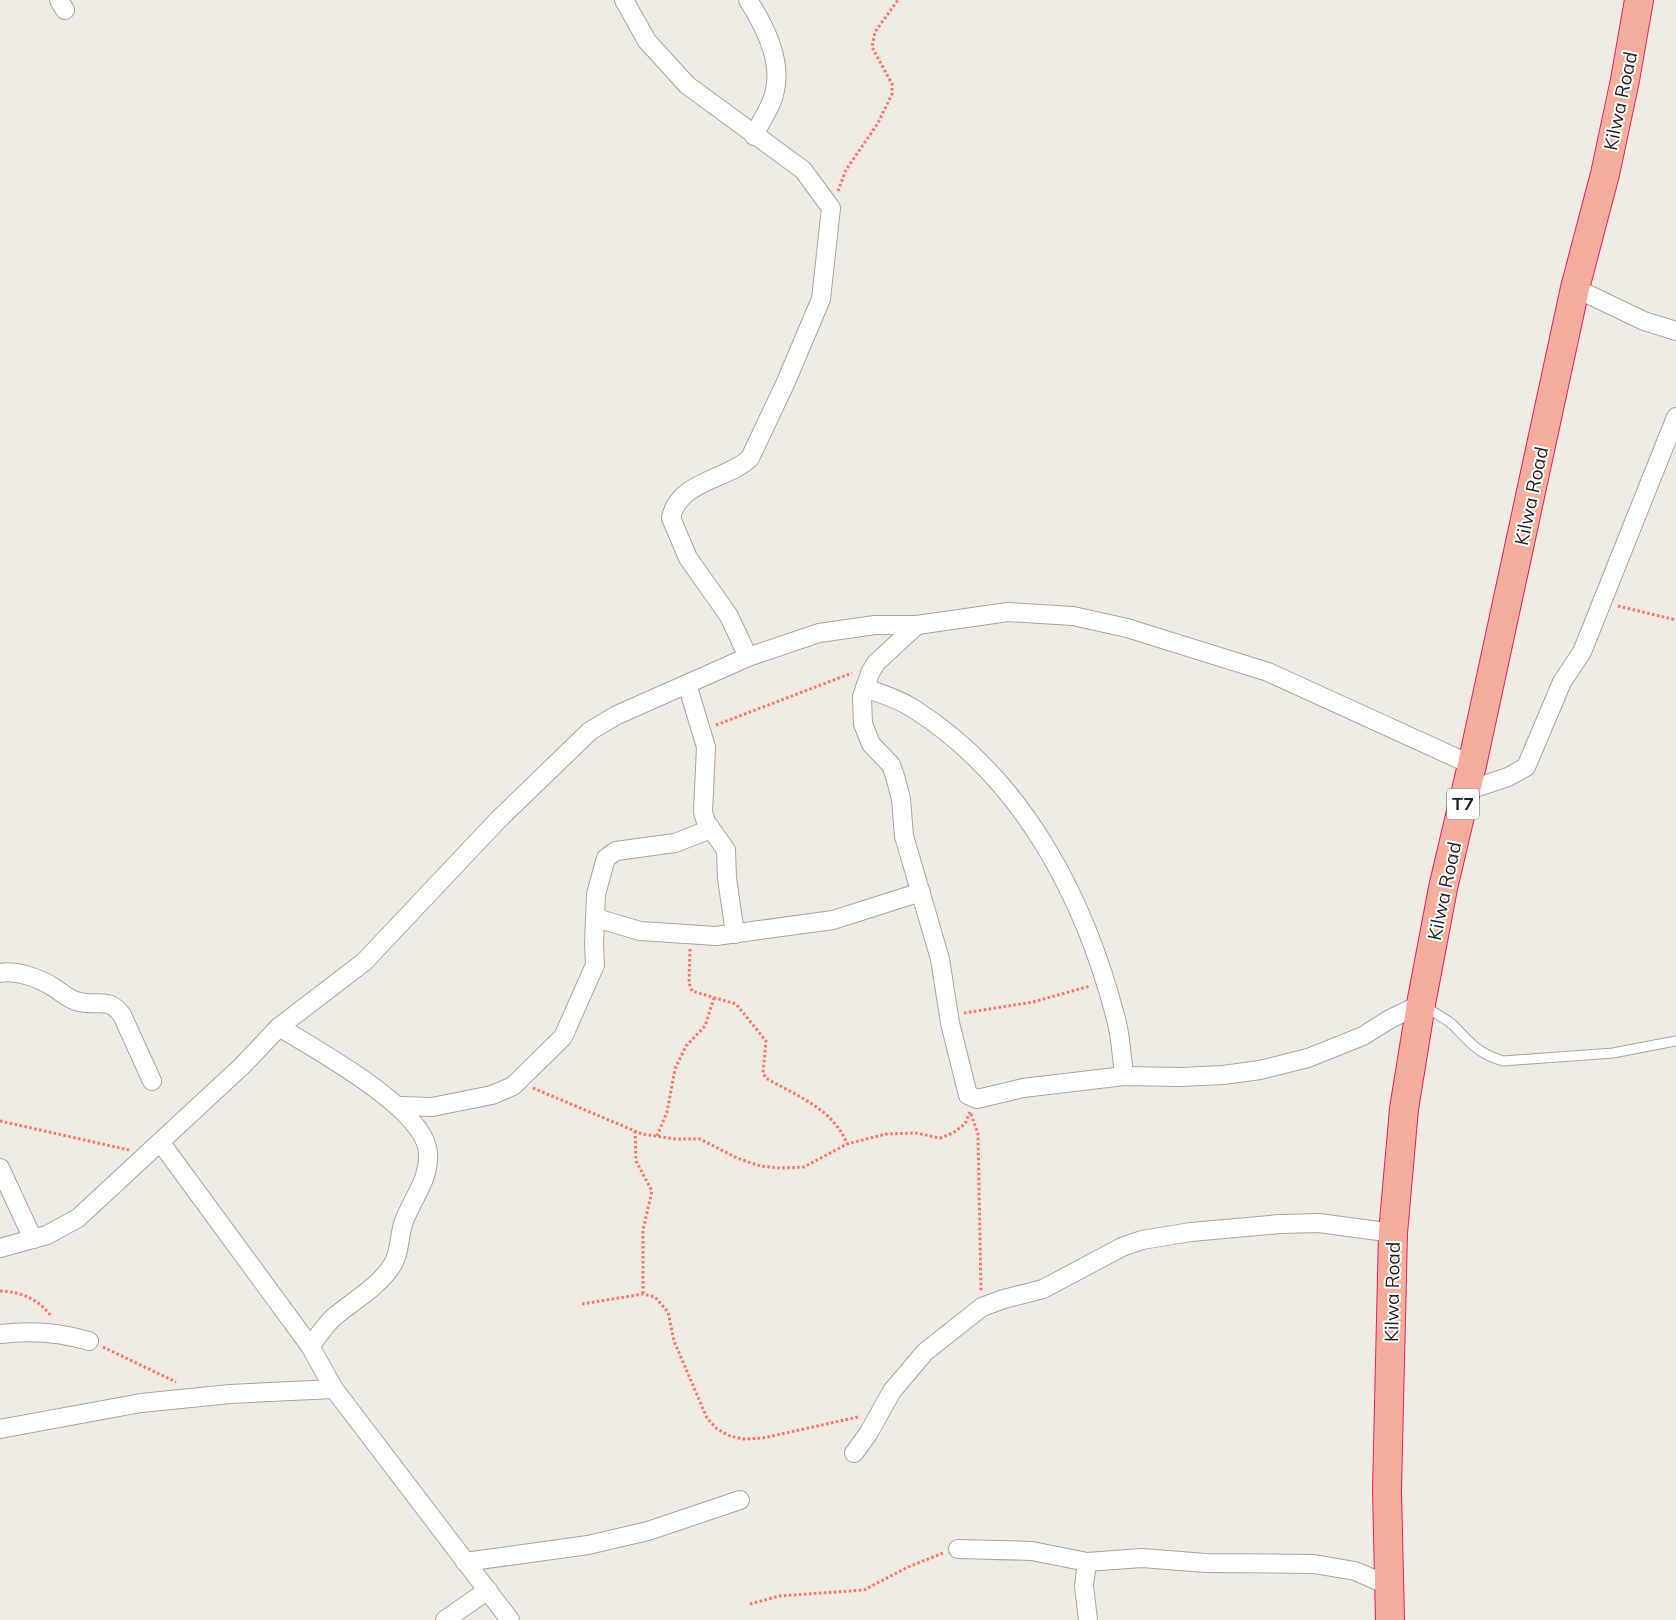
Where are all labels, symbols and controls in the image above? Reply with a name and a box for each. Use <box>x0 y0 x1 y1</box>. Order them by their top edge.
street label: Kilwa Road <box>1598 49 1642 153</box>
street label: Kilwa Road <box>1509 444 1553 548</box>
road number: T7 <box>1447 789 1479 820</box>
street label: Kilwa Road <box>1422 839 1466 943</box>
street label: Kilwa Road <box>1379 1242 1405 1342</box>

